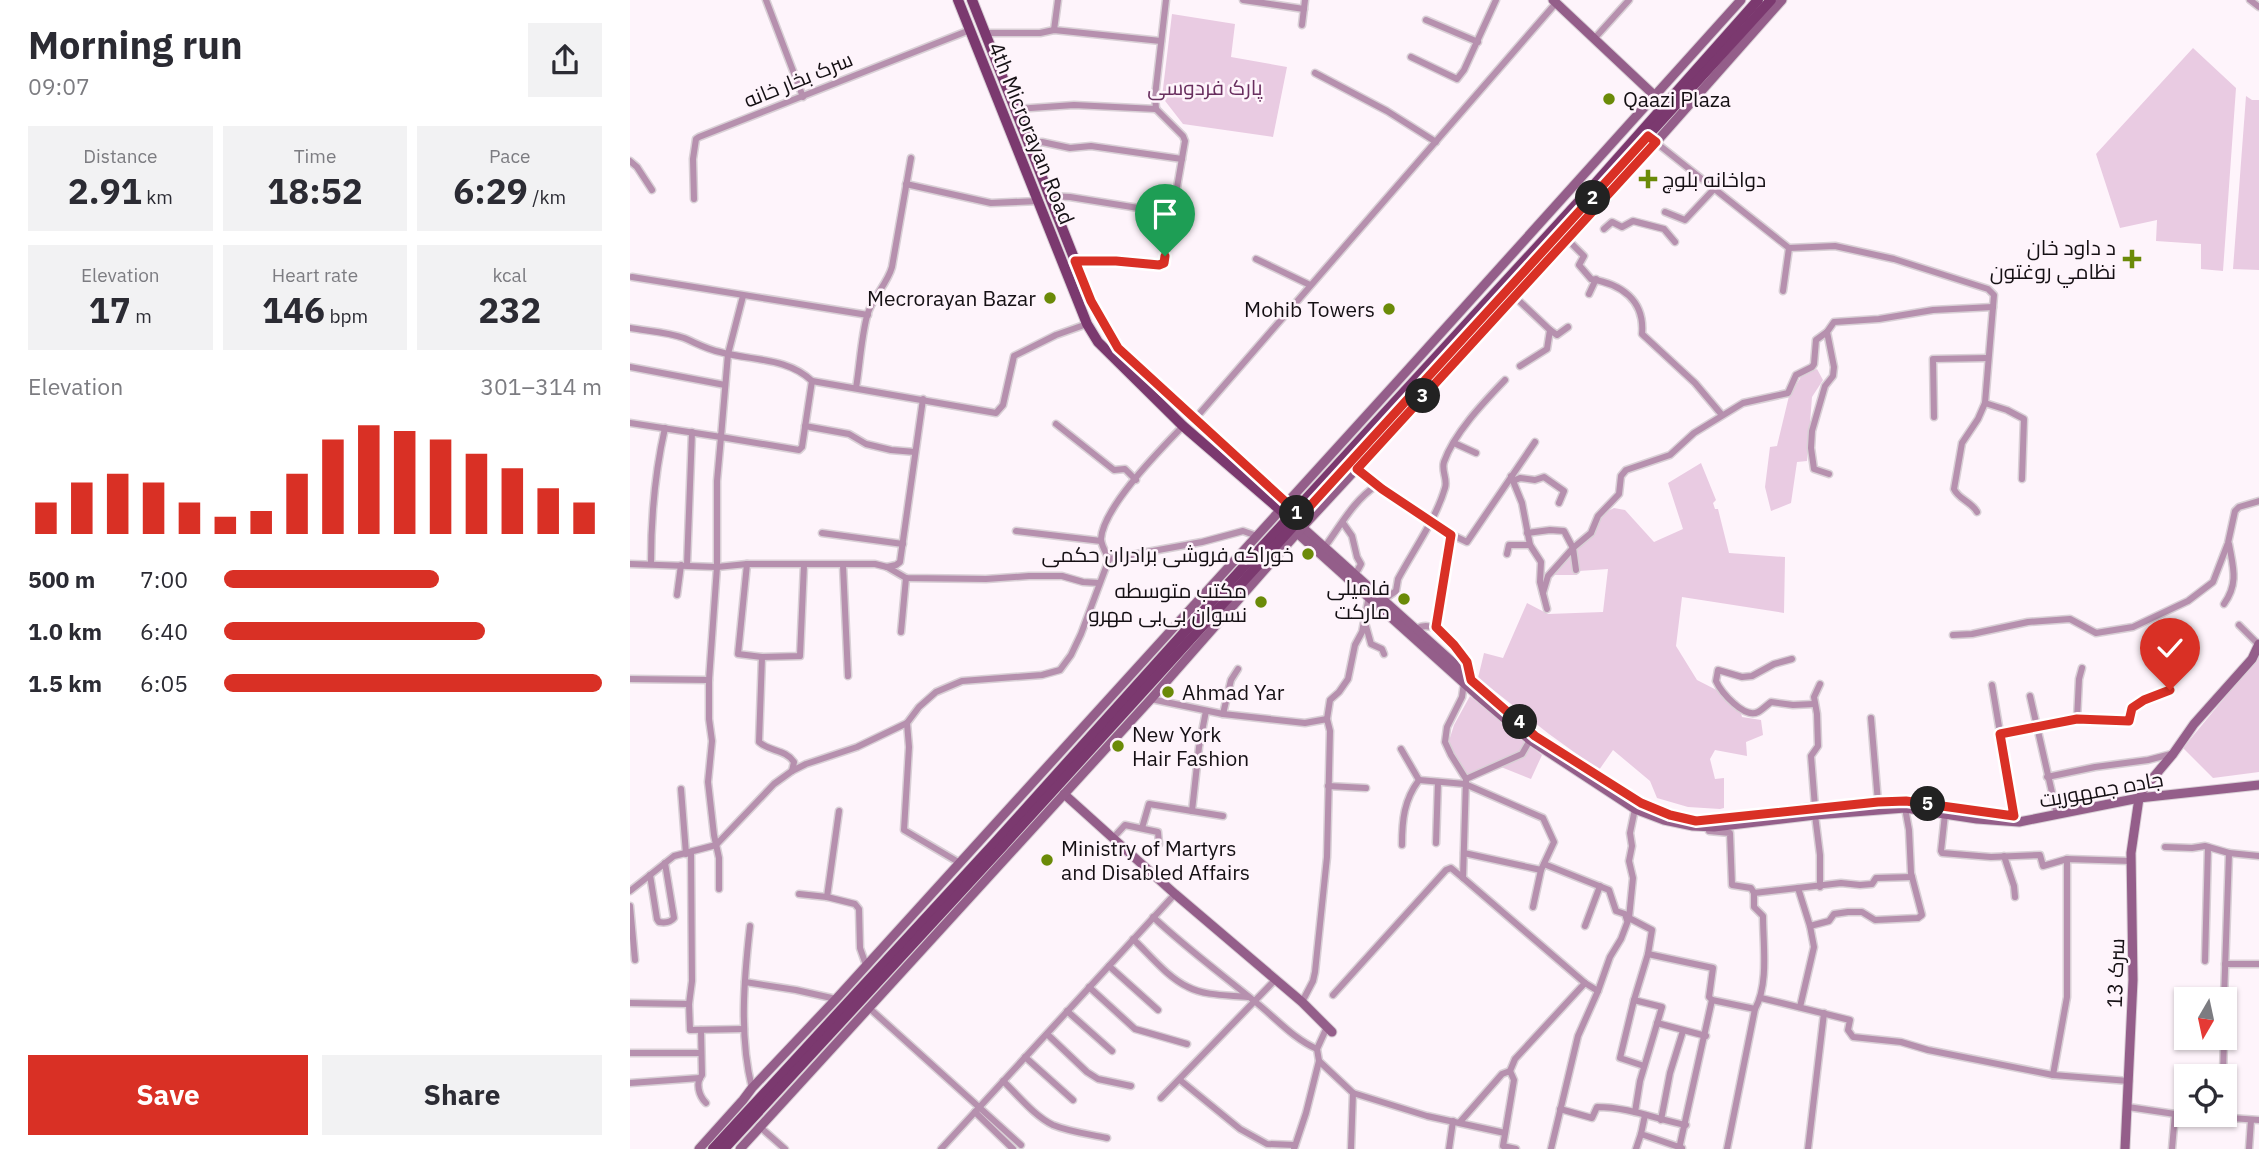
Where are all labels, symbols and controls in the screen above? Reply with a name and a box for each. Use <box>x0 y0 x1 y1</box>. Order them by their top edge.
text: Morning run <box>28 20 243 69</box>
button: share <box>528 23 602 97</box>
street label: 4th Microrayan Road <box>983 38 1081 228</box>
street label: سرک بخار خانه <box>739 44 857 114</box>
text: 09:07 <box>28 71 90 101</box>
park label: پارک فردوسی <box>1147 73 1263 102</box>
place label: Qaazi Plaza <box>1623 85 1731 113</box>
marker: Qaazi Plaza <box>1601 91 1617 107</box>
text: Distance <box>83 144 157 168</box>
text: Time <box>294 144 336 168</box>
text: Pace <box>489 144 530 168</box>
place label: دواخانه بلوچ <box>1662 165 1766 194</box>
text: 2.91 <box>68 168 142 214</box>
text: 18:52 <box>267 168 363 214</box>
text: 6:29 <box>453 168 528 214</box>
marker: دواخانه بلوچ <box>1640 171 1656 187</box>
pin: 2 <box>1576 180 1611 216</box>
pin <box>1135 184 1195 256</box>
text: km <box>142 185 173 209</box>
text: /km <box>528 185 566 209</box>
text: 2 <box>1587 185 1598 209</box>
icon: arrive <box>1146 195 1184 233</box>
place label: د داود خان نظامي روغتون <box>1990 233 2116 288</box>
marker: د داود خان نظامي روغتون <box>2122 249 2142 269</box>
text: Elevation <box>81 263 160 287</box>
text: Heart rate <box>272 263 358 287</box>
text: kcal <box>492 263 527 287</box>
place label: Mecrorayan Bazar <box>867 284 1036 312</box>
text: 17 <box>89 287 131 333</box>
text: 146 <box>262 287 325 333</box>
text: 232 <box>478 287 541 333</box>
marker: Mecrorayan Bazar <box>1042 290 1058 306</box>
place label: Mohib Towers <box>1244 295 1375 323</box>
marker: Mohib Towers <box>1381 301 1397 317</box>
text: m <box>131 304 152 328</box>
text: bpm <box>325 304 368 328</box>
text: Elevation <box>28 371 123 401</box>
text: 301–314 m <box>480 371 602 401</box>
pin: 3 <box>1406 378 1440 414</box>
text: 3 <box>1417 383 1428 407</box>
pin: 1 <box>1280 496 1314 530</box>
text: 1 <box>1291 500 1302 524</box>
place label: خوراکه فروشی برادران حکمی <box>1041 540 1294 568</box>
marker: خوراکه فروشی برادران حکمی <box>1300 546 1316 562</box>
text: 500 m <box>28 564 95 594</box>
text: 7:00 <box>140 564 188 594</box>
place label: فامیلی مارکت <box>1326 573 1390 625</box>
place label: مکتب متوسطه نسوان بی‌بی مهرو <box>1088 576 1247 628</box>
marker: فامیلی مارکت <box>1396 591 1412 607</box>
marker: مکتب متوسطه نسوان بی‌بی مهرو <box>1253 594 1269 610</box>
text: 1.0 km <box>28 616 102 646</box>
text: 6:40 <box>140 616 188 646</box>
pin <box>2140 618 2200 690</box>
icon: check <box>2151 629 2189 667</box>
text: 1.5 km <box>28 668 102 698</box>
text: 6:05 <box>140 668 188 698</box>
place label: Ahmad Yar <box>1182 678 1285 706</box>
marker: Ahmad Yar <box>1160 684 1176 700</box>
pin: 4 <box>1502 704 1538 740</box>
text: 4 <box>1514 709 1525 733</box>
place label: New York Hair Fashion <box>1132 720 1249 772</box>
marker: New York Hair Fashion <box>1110 738 1126 754</box>
street label: جاده جمهوریت <box>2037 764 2165 814</box>
pin: 5 <box>1910 786 1946 822</box>
text: 5 <box>1922 791 1933 815</box>
place label: Ministry of Martyrs and Disabled Affairs <box>1061 834 1250 886</box>
marker: Ministry of Martyrs and Disabled Affairs <box>1039 852 1055 868</box>
street label: سرک 13 <box>2100 938 2130 1008</box>
north arrow <box>2174 987 2236 1050</box>
map controls <box>2174 987 2237 1127</box>
button: Save <box>28 1055 308 1135</box>
button: Share <box>322 1055 602 1135</box>
button: locate <box>2174 1064 2237 1127</box>

